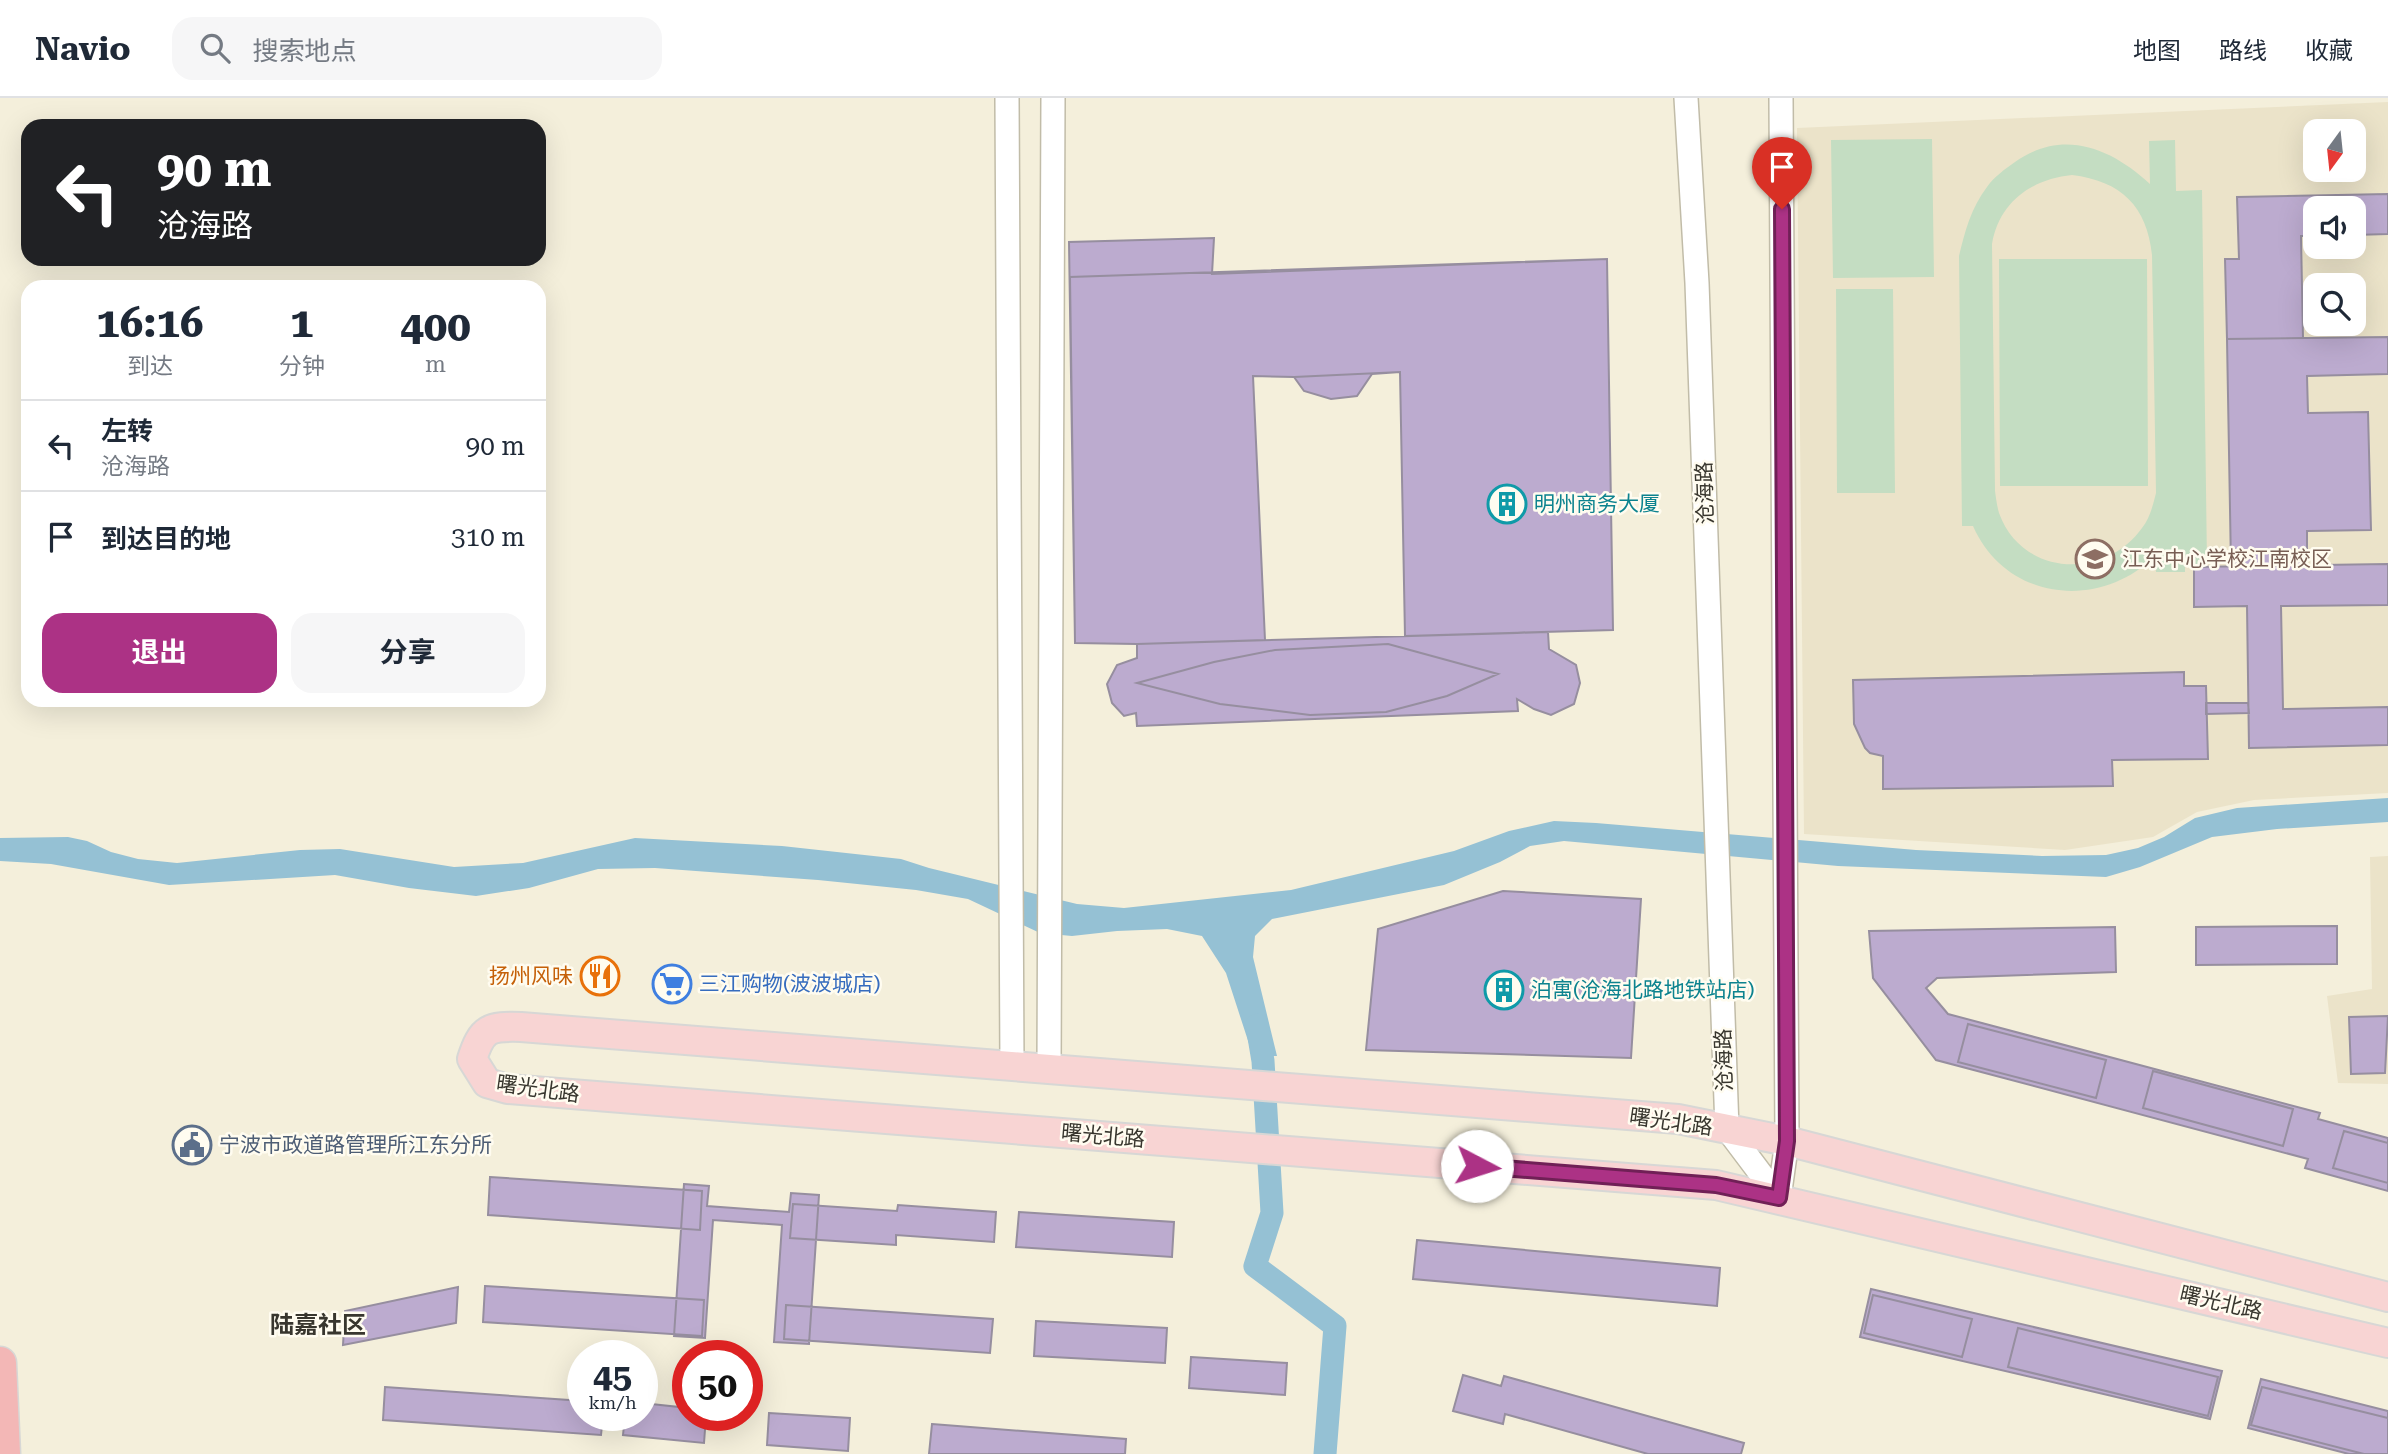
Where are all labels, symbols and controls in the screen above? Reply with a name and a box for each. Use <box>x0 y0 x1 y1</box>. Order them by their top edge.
search box <box>172 17 662 80</box>
text: Navio <box>35 29 130 68</box>
icon: search <box>196 29 234 67</box>
text: 搜索地点 <box>252 36 357 66</box>
text: 地图 <box>2133 37 2181 65</box>
text: 路线 <box>2219 37 2267 65</box>
text: 收藏 <box>2305 37 2353 65</box>
north arrow <box>2303 119 2366 182</box>
map controls <box>2303 119 2366 336</box>
pin <box>1752 137 1812 209</box>
text: 90 m <box>157 141 272 198</box>
icon: left <box>42 147 133 238</box>
icon: arrive <box>1763 148 1801 186</box>
button: sound <box>2303 196 2366 259</box>
text: 沧海路 <box>157 207 253 245</box>
button: search <box>2303 273 2366 336</box>
text: 16:16 <box>96 298 204 347</box>
text: 1 <box>290 298 314 347</box>
text: 400 <box>400 302 471 351</box>
text: m <box>425 351 446 378</box>
text: 到达 <box>127 353 173 380</box>
text: 分钟 <box>279 353 325 380</box>
text: 左转 <box>101 416 153 446</box>
icon: left <box>42 427 80 465</box>
text: 90 m <box>466 431 525 461</box>
text: 沧海路 <box>101 453 170 480</box>
street label: 沧海路 <box>1692 461 1718 525</box>
building icon: 明州商务大厦 <box>1486 483 1528 525</box>
place label: 明州商务大厦 <box>1534 492 1660 516</box>
icon: arrive <box>42 518 80 556</box>
text: 310 m <box>451 522 525 552</box>
text: 到达目的地 <box>101 524 231 554</box>
school or university icon: 江东中心学校江南校区 <box>2074 538 2116 580</box>
place label: 江东中心学校江南校区 <box>2122 547 2332 571</box>
button: 退出 <box>42 613 277 693</box>
button: 分享 <box>291 613 525 693</box>
restaurant icon: 扬州风味 <box>579 955 621 997</box>
supermarket icon: 三江购物(波波城店) <box>651 963 693 1005</box>
place label: 扬州风味 <box>489 964 573 988</box>
building icon: 泊寓(沧海北路地铁站店) <box>1483 969 1525 1011</box>
place label: 三江购物(波波城店) <box>699 972 881 996</box>
place label: 泊寓(沧海北路地铁站店) <box>1531 978 1755 1002</box>
street label: 沧海路 <box>1711 1028 1737 1092</box>
street label: 曙光北路 <box>495 1071 581 1107</box>
street label: 曙光北路 <box>1628 1104 1714 1140</box>
street label: 曙光北路 <box>1060 1120 1146 1152</box>
public building icon: 宁波市政道路管理所江东分所 <box>171 1124 213 1166</box>
position arrow <box>1440 1129 1514 1203</box>
place label: 宁波市政道路管理所江东分所 <box>219 1133 492 1157</box>
street label: 曙光北路 <box>2177 1282 2265 1324</box>
district label: 陆嘉社区 <box>270 1311 366 1339</box>
speed limit sign: 50 <box>672 1340 763 1431</box>
text: 45 <box>593 1356 632 1397</box>
text: km/h <box>588 1392 637 1413</box>

